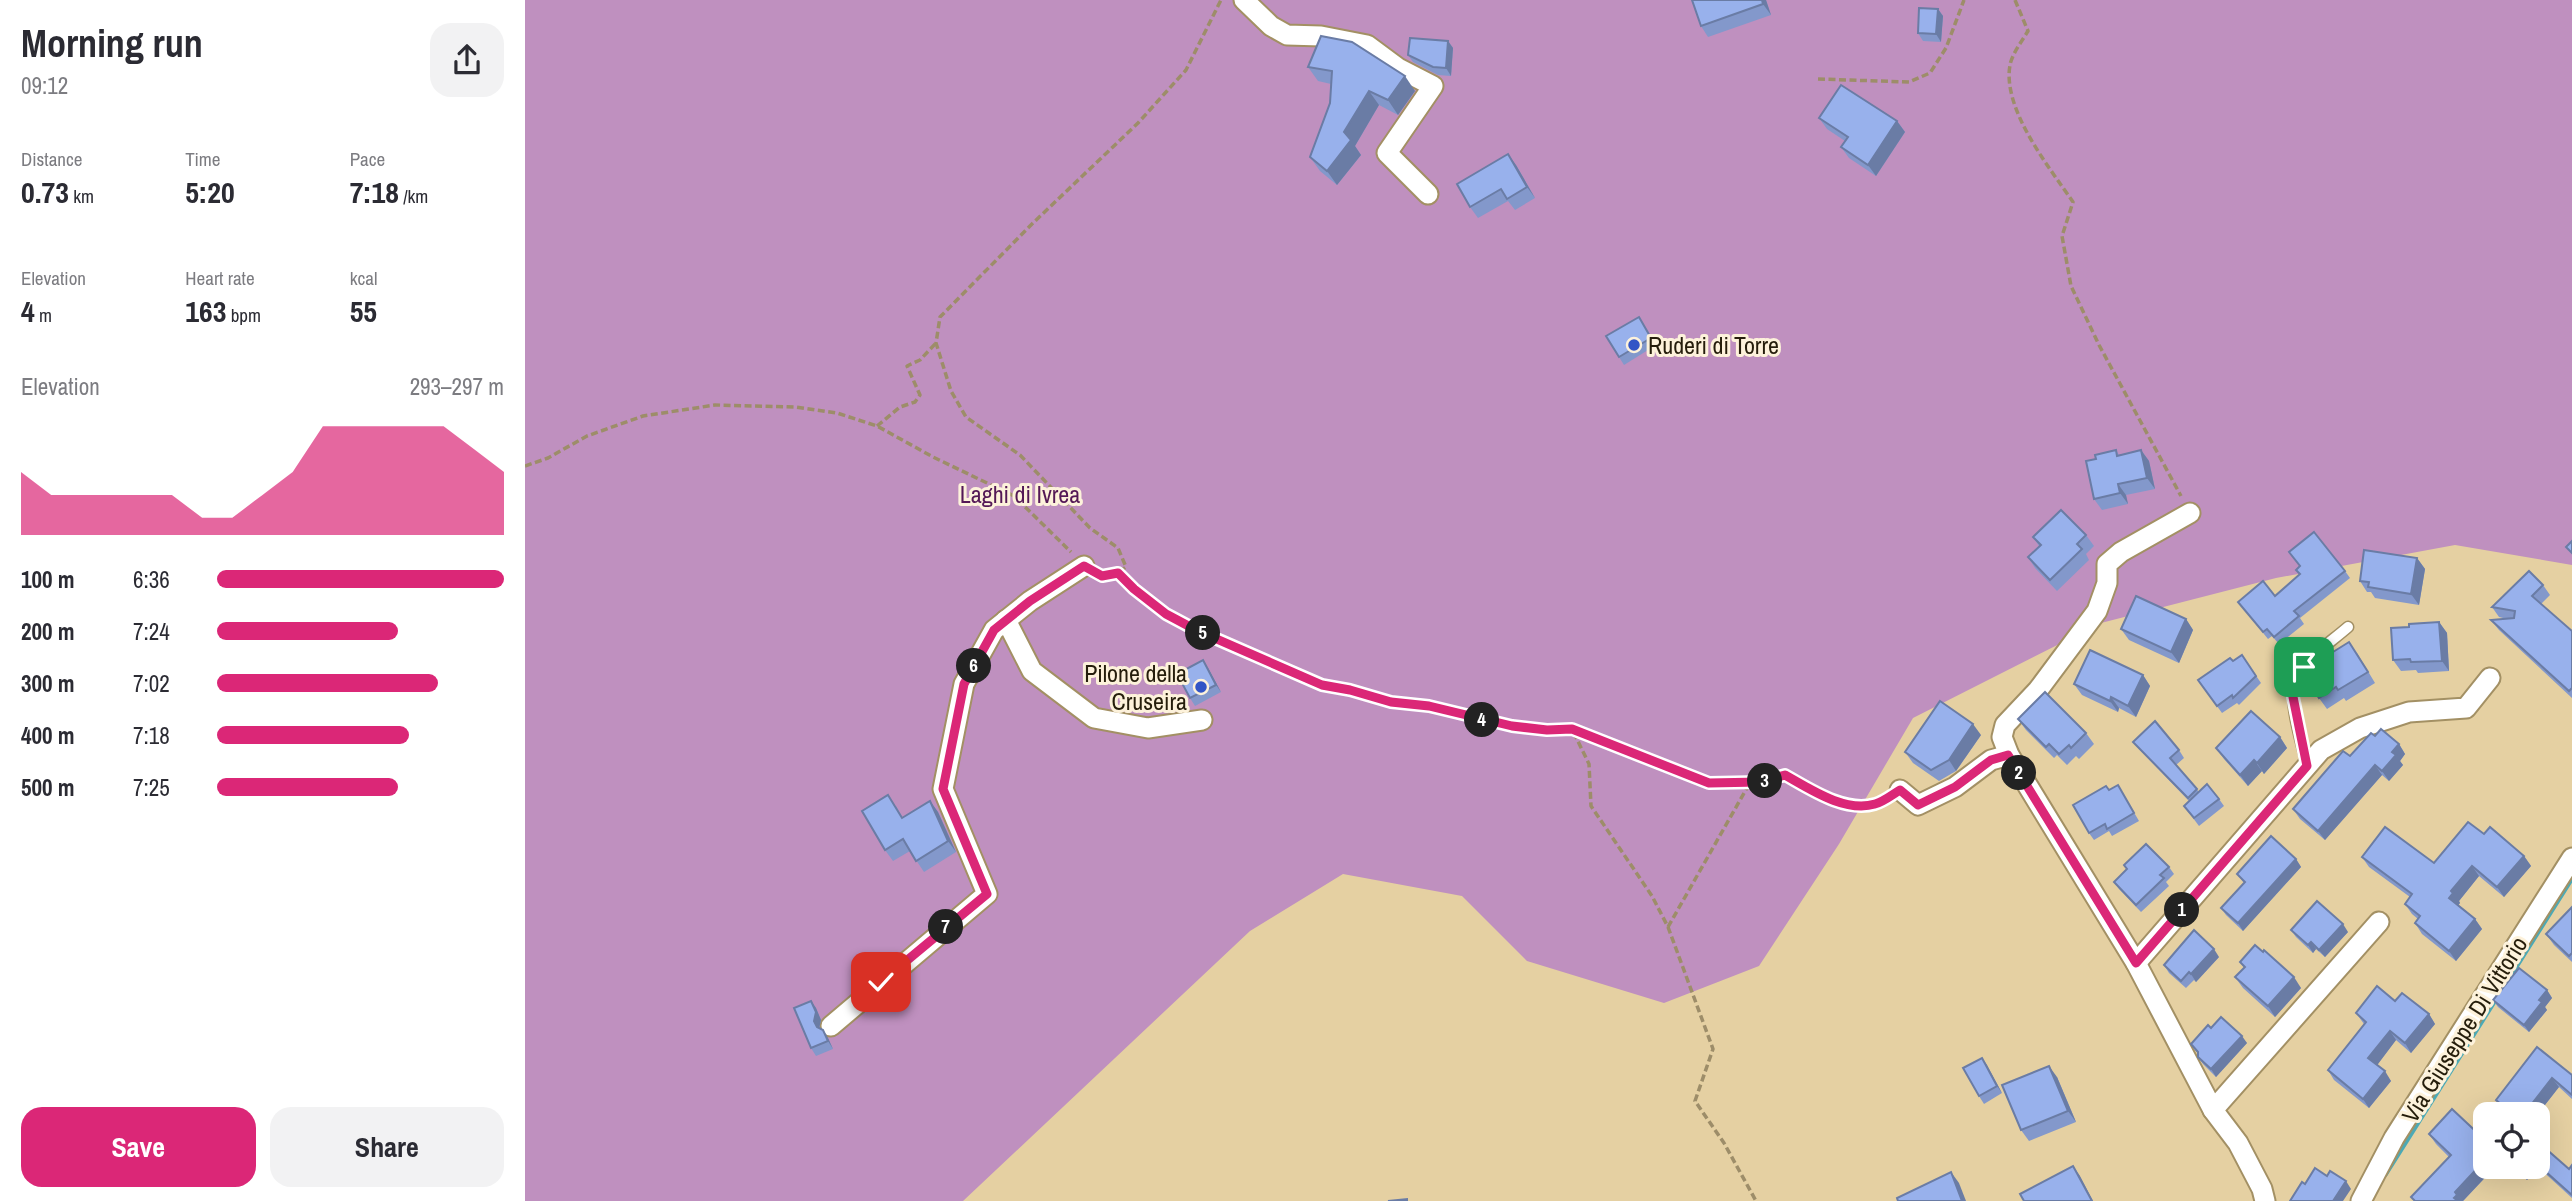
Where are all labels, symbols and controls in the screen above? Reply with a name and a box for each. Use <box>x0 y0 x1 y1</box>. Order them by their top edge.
text: Morning run <box>21 18 203 69</box>
button: share <box>430 23 504 97</box>
text: 09:12 <box>21 70 68 101</box>
text: Distance <box>21 146 82 172</box>
text: Time <box>185 146 220 172</box>
text: Pace <box>350 146 385 172</box>
text: 0.73 <box>21 172 69 212</box>
text: 5:20 <box>185 172 235 212</box>
text: 7:18 <box>350 172 399 212</box>
text: km <box>69 183 94 209</box>
text: /km <box>399 183 428 209</box>
text: Elevation <box>21 265 86 291</box>
text: Heart rate <box>185 265 255 291</box>
text: kcal <box>350 265 377 291</box>
text: 4 <box>21 291 35 331</box>
text: 163 <box>185 291 226 331</box>
text: 55 <box>350 291 377 331</box>
text: m <box>35 302 52 328</box>
text: bpm <box>226 302 261 328</box>
place label: Ruderi di Torre <box>1648 329 1779 361</box>
marker: Ruderi di Torre <box>1626 337 1642 353</box>
text: Elevation <box>21 371 100 402</box>
text: 293–297 m <box>410 371 504 402</box>
park label: Laghi di Ivrea <box>960 478 1080 510</box>
text: 100 m <box>21 564 74 595</box>
text: 6:36 <box>133 564 170 595</box>
text: 200 m <box>21 616 74 647</box>
text: 7:24 <box>133 616 170 647</box>
pin: 5 <box>1185 616 1221 650</box>
text: 5 <box>1198 619 1207 645</box>
pin <box>2274 637 2334 697</box>
pin: 6 <box>957 648 991 684</box>
icon: arrive <box>2285 648 2323 686</box>
text: 6 <box>969 652 978 678</box>
place label: Pilone della Cruseira <box>1084 657 1187 717</box>
text: 300 m <box>21 668 74 699</box>
text: 7:02 <box>133 668 170 699</box>
marker: Pilone della Cruseira <box>1193 679 1209 695</box>
pin: 4 <box>1465 702 1499 738</box>
text: 4 <box>1477 706 1486 732</box>
text: 400 m <box>21 720 74 751</box>
text: 7:18 <box>133 720 170 751</box>
pin: 2 <box>2001 756 2037 790</box>
text: 2 <box>2014 759 2023 785</box>
pin: 3 <box>1747 764 1783 798</box>
text: 3 <box>1760 767 1769 793</box>
text: 500 m <box>21 772 74 803</box>
text: 7:25 <box>133 772 170 803</box>
pin: 1 <box>2165 892 2199 928</box>
text: 1 <box>2177 896 2186 922</box>
pin: 7 <box>929 909 963 944</box>
text: 7 <box>941 913 950 939</box>
street label: Via Giuseppe Di Vittorio <box>2394 930 2534 1128</box>
pin <box>851 952 911 1012</box>
icon: check <box>862 963 900 1001</box>
map controls <box>2473 1102 2550 1179</box>
button: locate <box>2473 1102 2550 1179</box>
button: Save <box>21 1107 256 1187</box>
button: Share <box>270 1107 504 1187</box>

